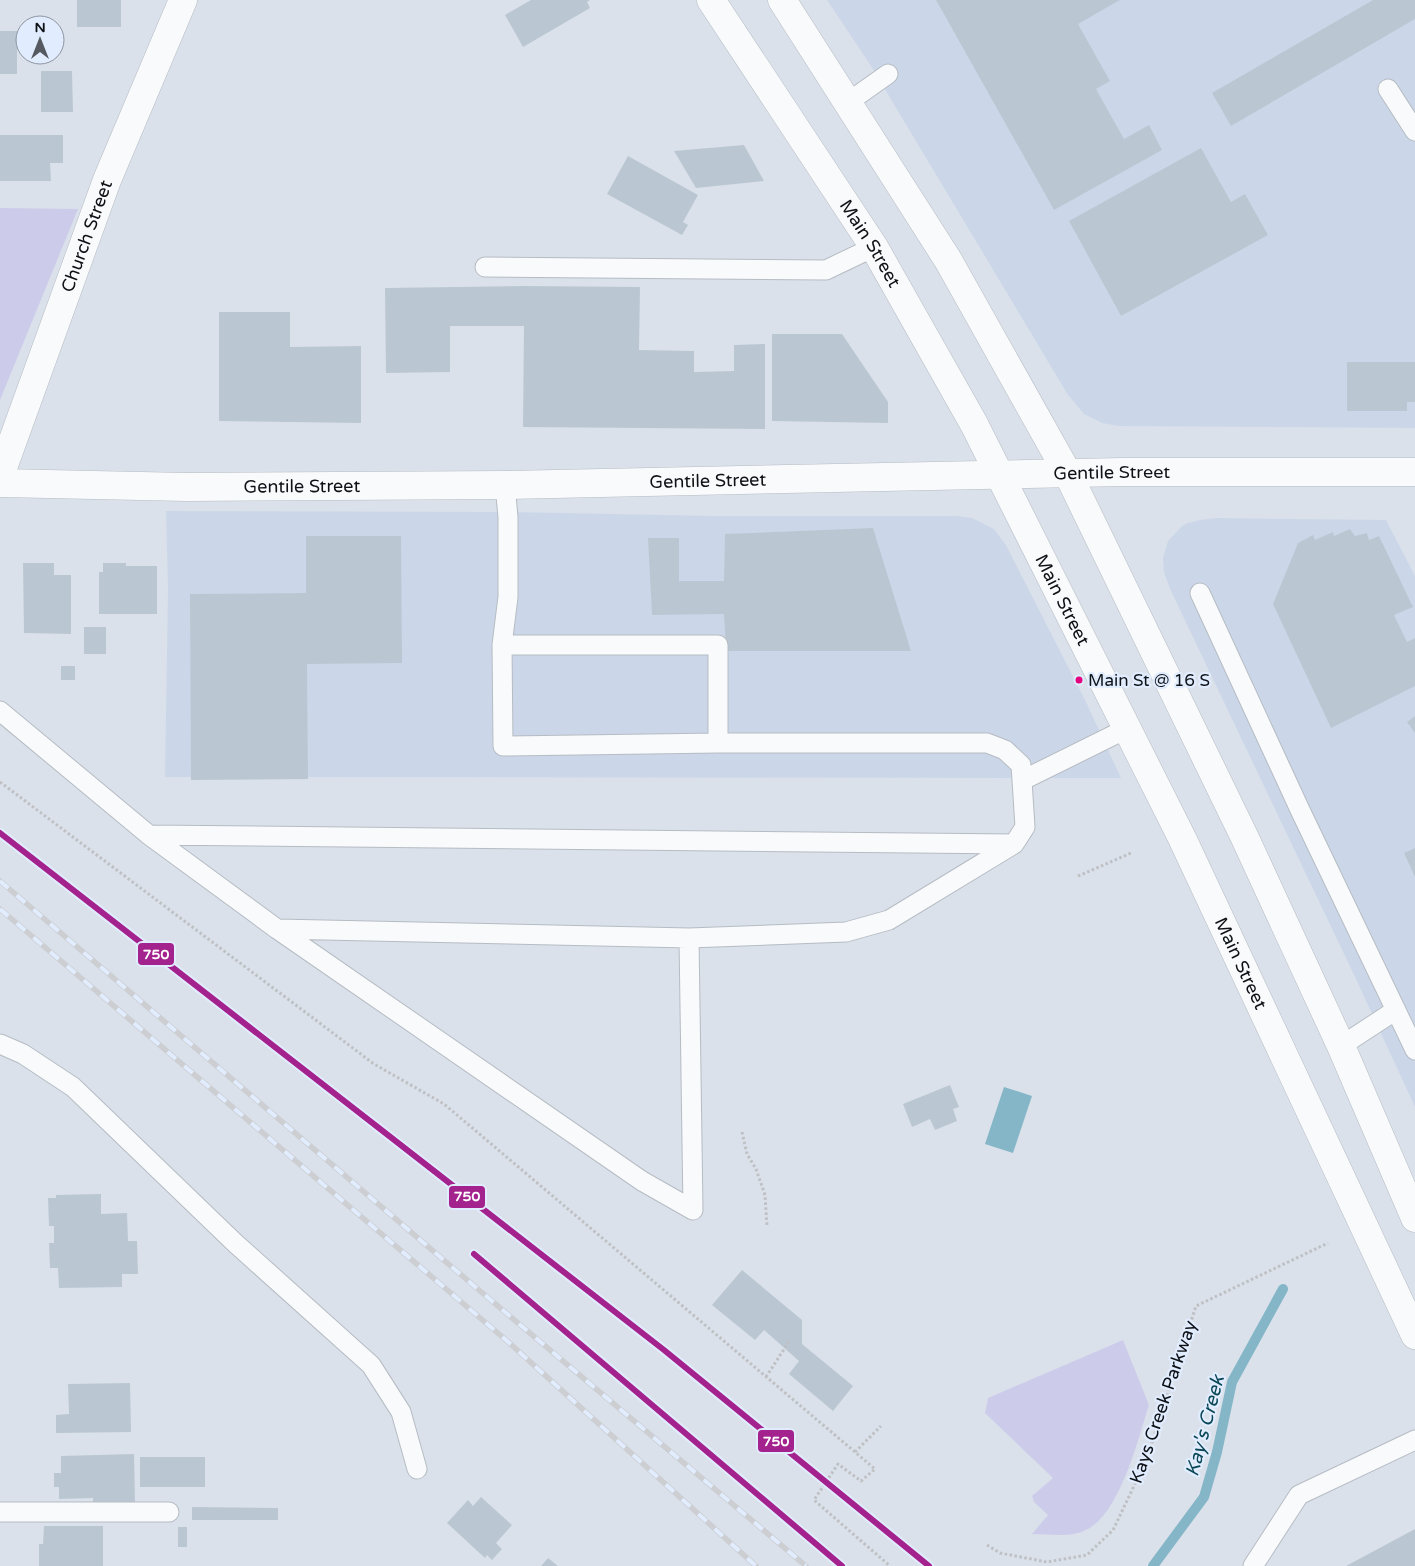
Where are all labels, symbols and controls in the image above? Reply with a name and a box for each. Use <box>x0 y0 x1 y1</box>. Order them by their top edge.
north arrow <box>15 15 65 65</box>
text: N <box>34 19 46 36</box>
street label: Church Street <box>56 177 117 295</box>
street label: Main Street <box>835 195 906 291</box>
street label: Gentile Street <box>1053 461 1170 484</box>
street label: Gentile Street <box>649 469 767 493</box>
street label: Gentile Street <box>243 475 361 498</box>
street label: Main Street <box>1030 551 1094 649</box>
place label: Main St @ 16 S <box>1088 670 1210 691</box>
marker: Main St @ 16 S <box>1074 675 1084 685</box>
street label: Main Street <box>1210 914 1272 1013</box>
line badge: 750 <box>137 942 175 966</box>
text: 750 <box>143 946 169 963</box>
line badge: 750 <box>448 1185 486 1209</box>
text: 750 <box>454 1188 480 1205</box>
street label: Kays Creek Parkway <box>1125 1317 1201 1486</box>
water label: Kay's Creek <box>1181 1372 1229 1479</box>
line badge: 750 <box>757 1429 795 1453</box>
text: 750 <box>763 1433 789 1450</box>

